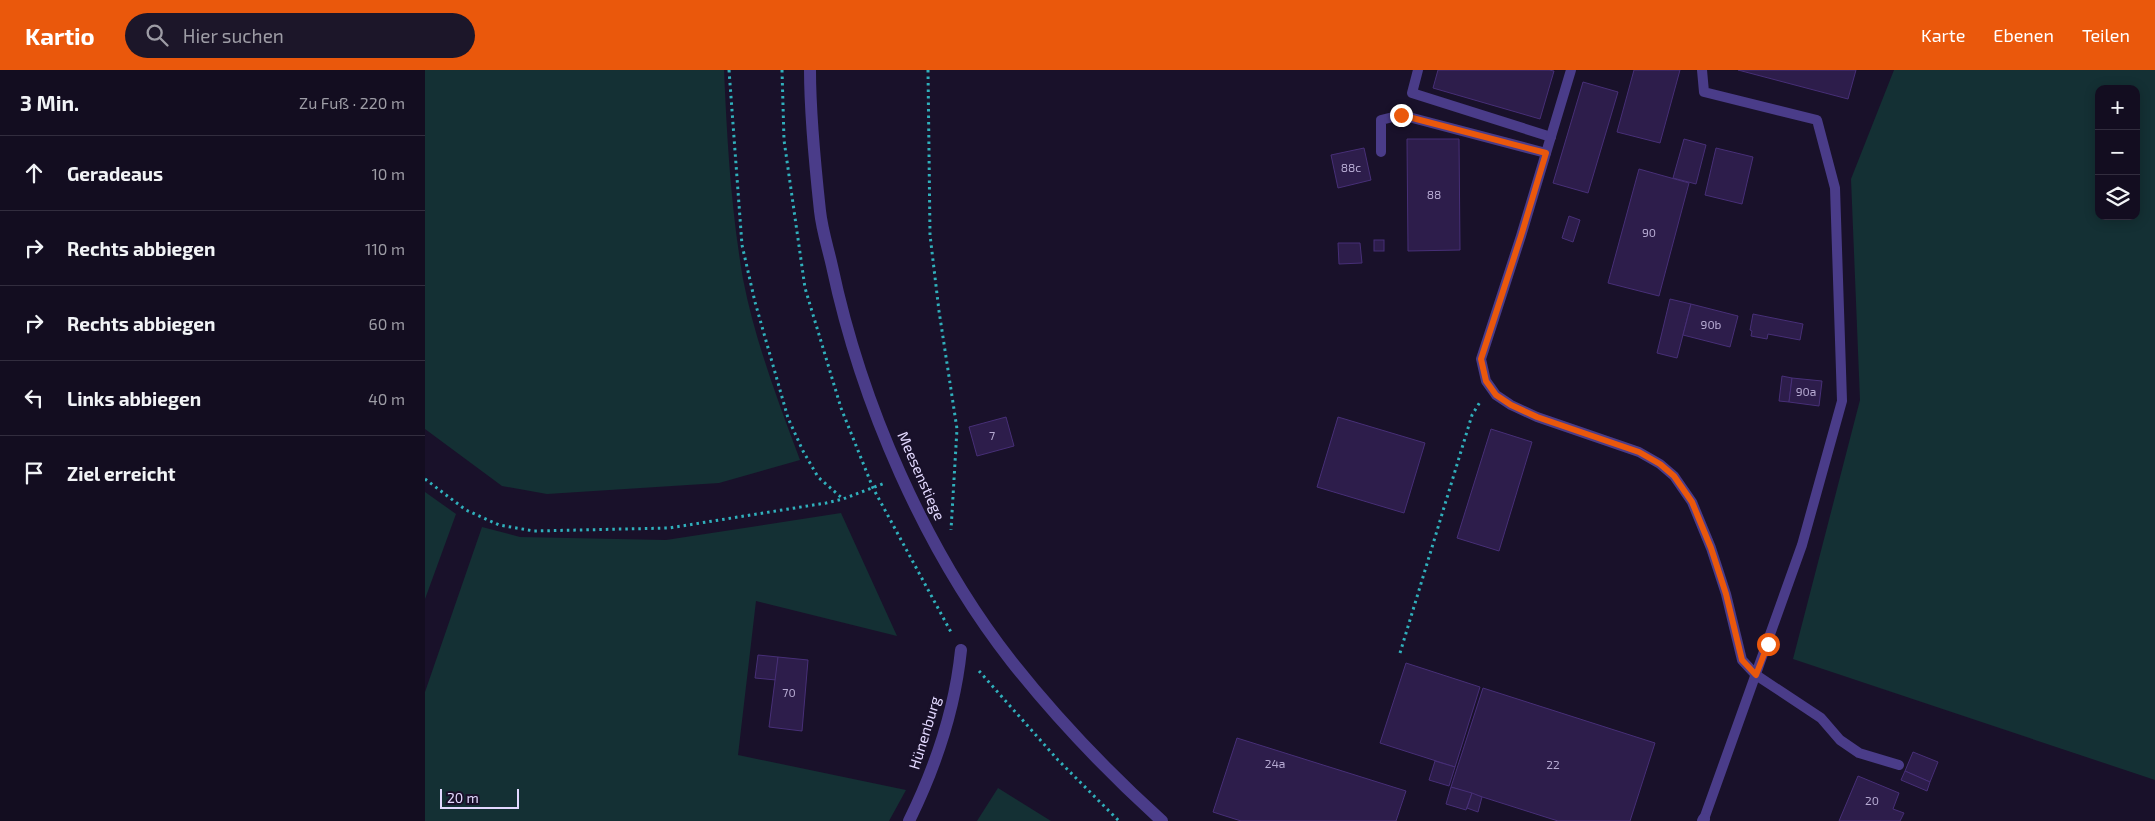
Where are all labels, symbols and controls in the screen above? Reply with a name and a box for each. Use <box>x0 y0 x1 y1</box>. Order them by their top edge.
search box <box>125 13 475 58</box>
text: Kartio <box>25 21 95 50</box>
icon: search <box>143 21 171 49</box>
text: Hier suchen <box>183 24 284 47</box>
text: Karte <box>1921 24 1965 46</box>
text: Ebenen <box>1993 24 2054 46</box>
text: Teilen <box>2082 24 2130 46</box>
map controls <box>2095 85 2140 220</box>
button: + <box>2095 85 2140 130</box>
text: 3 Min. <box>20 90 79 115</box>
text: Zu Fuß · 220 m <box>299 93 405 112</box>
route end <box>1390 104 1413 127</box>
button: − <box>2095 130 2140 175</box>
icon: ahead <box>20 159 48 187</box>
house number: 88c <box>1341 160 1361 174</box>
text: Geradeaus <box>67 162 163 185</box>
text: 10 m <box>371 164 405 183</box>
button: layers <box>2095 175 2140 220</box>
house number: 88 <box>1427 187 1441 201</box>
house number: 90 <box>1642 225 1656 239</box>
icon: right <box>20 234 48 262</box>
text: Rechts abbiegen <box>67 237 215 260</box>
text: 110 m <box>365 239 405 258</box>
icon: right <box>20 309 48 337</box>
text: Rechts abbiegen <box>67 312 215 335</box>
text: 60 m <box>369 314 405 333</box>
house number: 90b <box>1701 317 1722 331</box>
icon: left <box>20 384 48 412</box>
house number: 90a <box>1796 384 1816 398</box>
text: Links abbiegen <box>67 387 201 410</box>
text: 40 m <box>368 389 405 408</box>
street label: Meesenstiege <box>894 428 949 523</box>
house number: 7 <box>989 428 995 442</box>
icon: arrive <box>20 459 48 487</box>
text: Ziel erreicht <box>67 462 176 485</box>
route start <box>1757 633 1780 656</box>
house number: 70 <box>782 685 796 699</box>
street label: Hünenburg <box>904 693 944 771</box>
house number: 24a <box>1265 756 1285 770</box>
house number: 22 <box>1546 757 1560 771</box>
scale bar <box>440 786 519 809</box>
text: 20 m <box>447 789 479 806</box>
house number: 20 <box>1865 793 1879 807</box>

